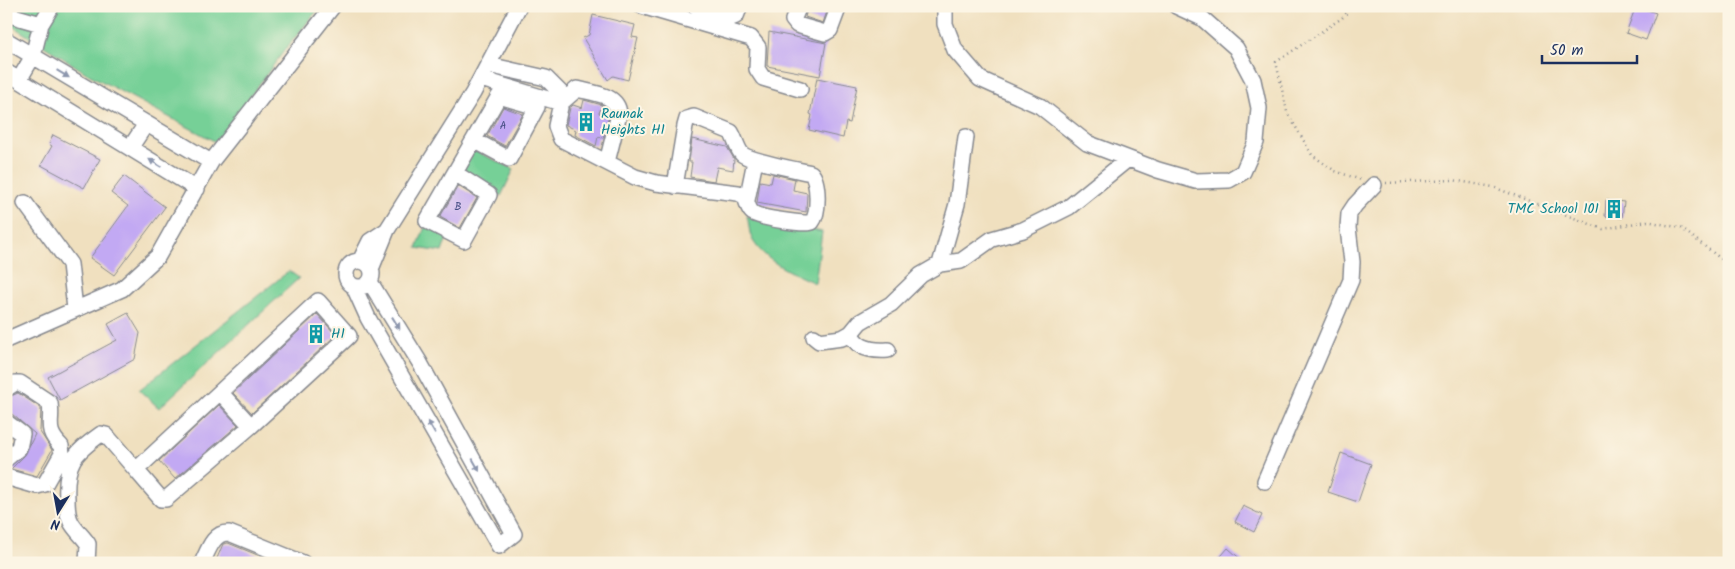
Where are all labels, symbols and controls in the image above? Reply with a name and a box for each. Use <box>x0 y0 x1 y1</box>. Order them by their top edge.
scale bar <box>1542 32 1638 64</box>
text: 50 m <box>1550 39 1584 63</box>
one-way arrow <box>57 70 70 79</box>
place label: Raunak Heights H1 <box>601 103 665 141</box>
building icon: Raunak Heights H1 <box>575 111 597 133</box>
house number: A <box>500 117 507 135</box>
one-way arrow <box>149 159 162 168</box>
house number: B <box>454 198 462 216</box>
place label: TMC School 101 <box>1508 198 1599 220</box>
building icon: TMC School 101 <box>1603 198 1625 220</box>
one-way arrow <box>391 317 400 330</box>
building icon: H1 <box>305 323 327 345</box>
place label: H1 <box>331 323 345 345</box>
one-way arrow <box>426 421 435 434</box>
one-way arrow <box>472 457 480 472</box>
north arrow <box>32 486 82 536</box>
text: N <box>49 512 62 535</box>

